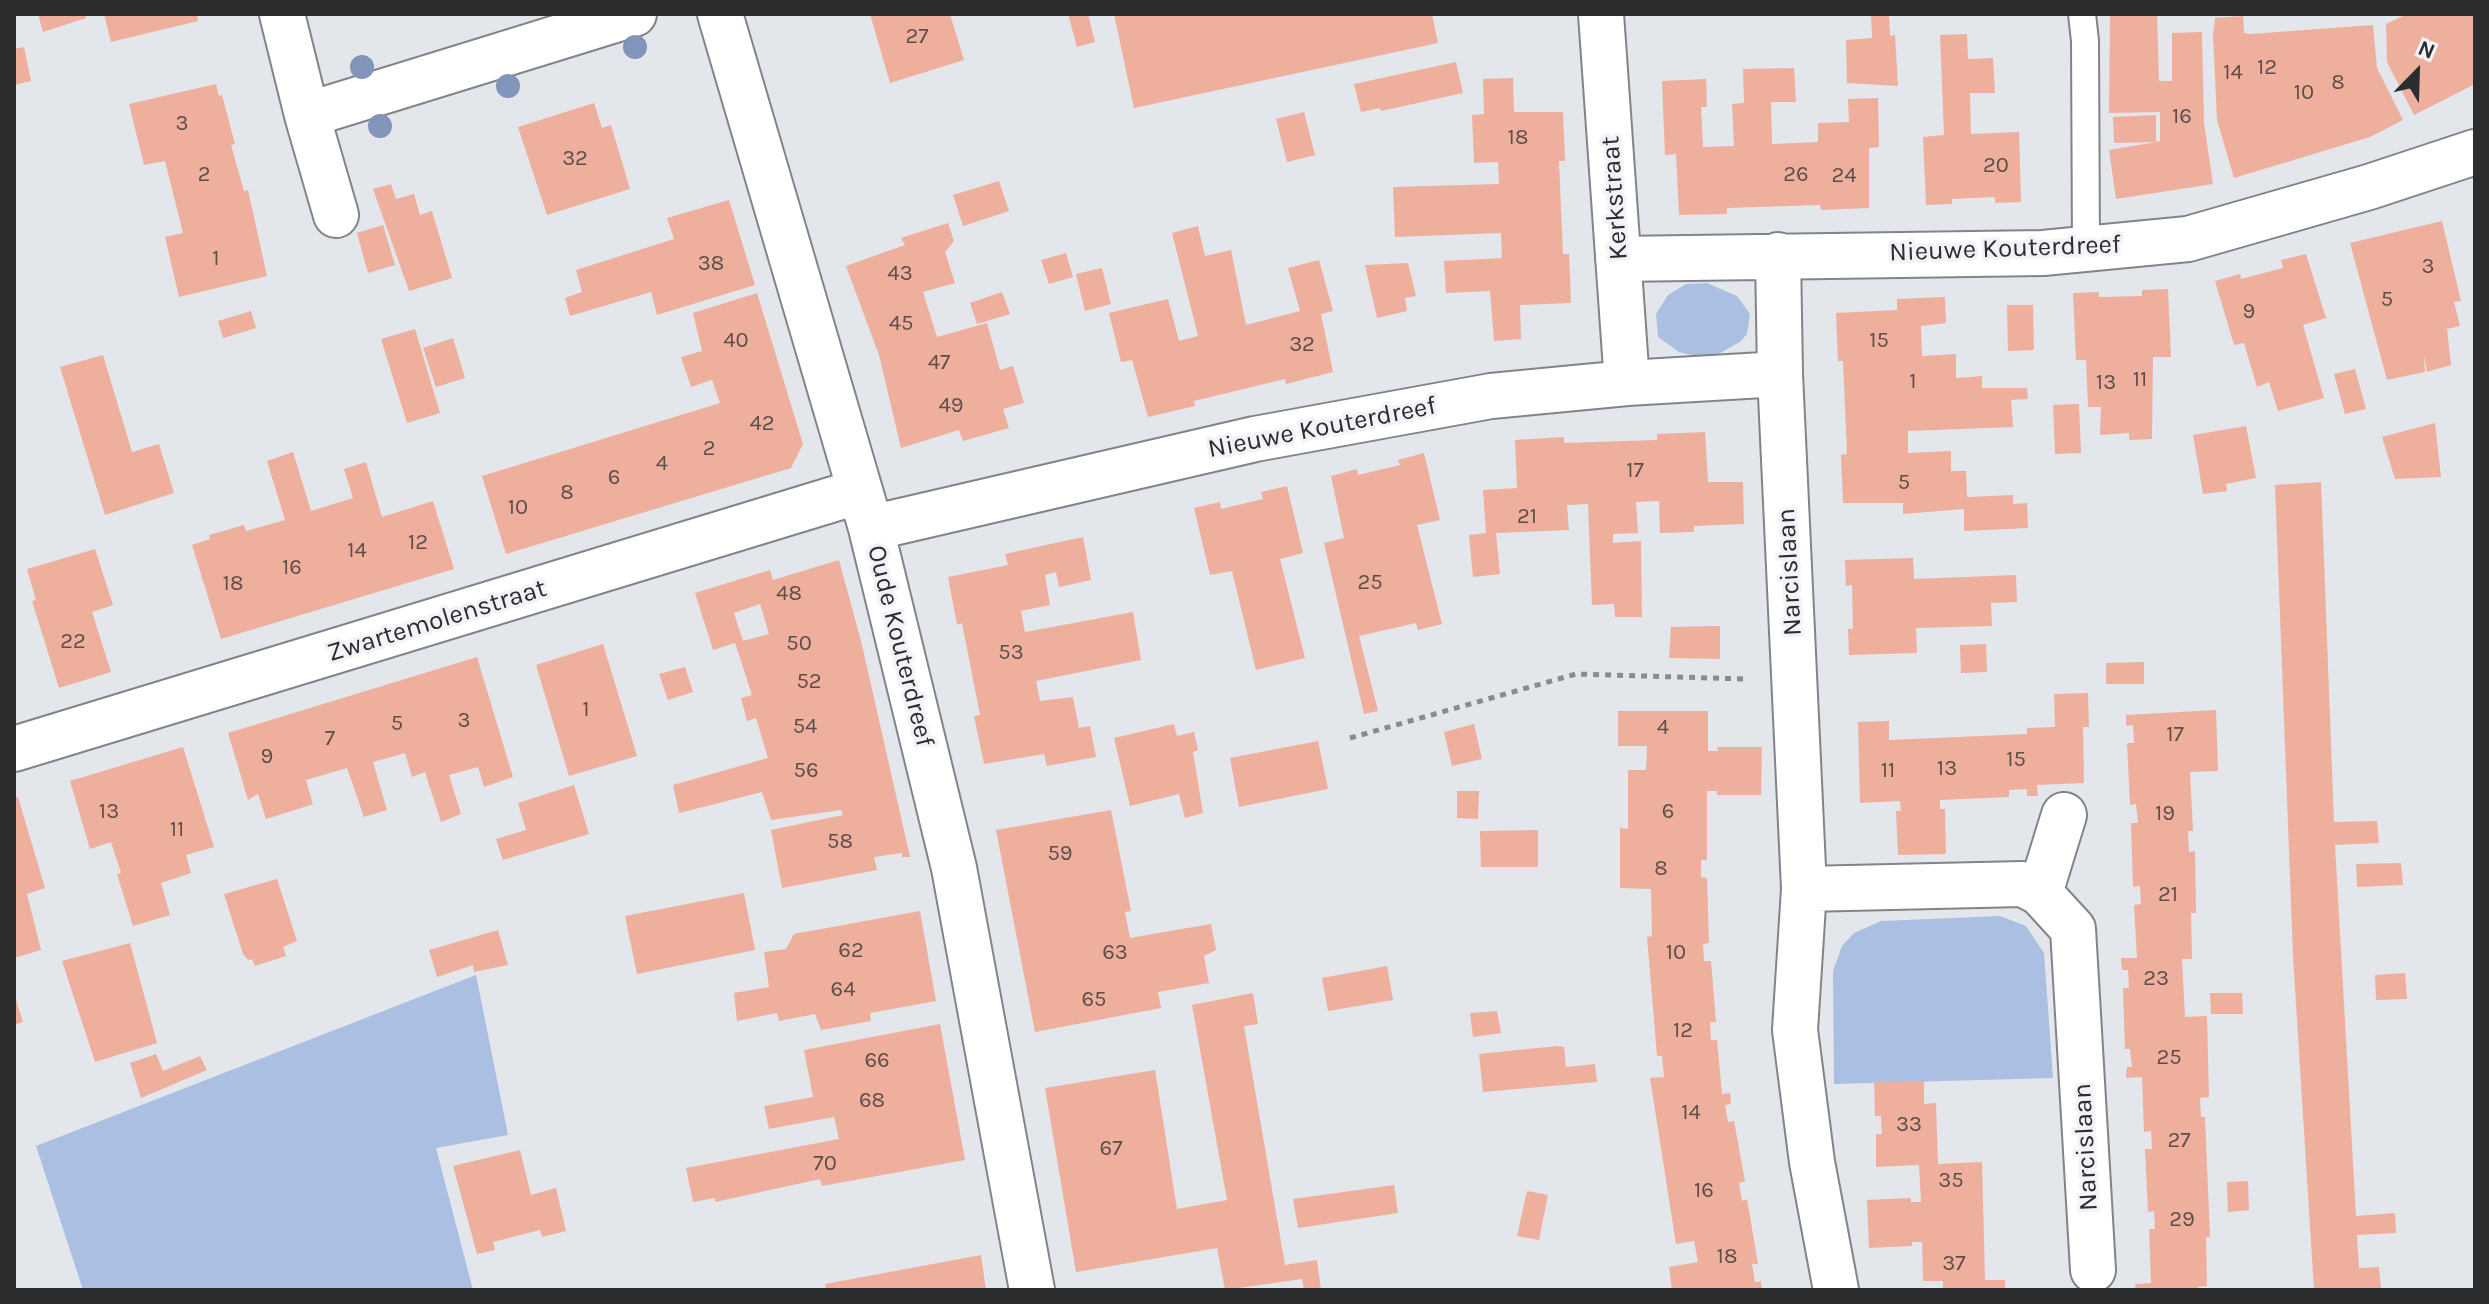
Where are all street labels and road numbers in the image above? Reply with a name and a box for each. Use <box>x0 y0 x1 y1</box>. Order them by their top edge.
street label: Kerkstraat <box>1595 135 1635 261</box>
street label: Nieuwe Kouterdreef <box>1889 229 2121 269</box>
street label: Nieuwe Kouterdreef <box>1205 391 1439 465</box>
street label: Narcislaan <box>1771 507 1809 637</box>
street label: Oude Kouterdreef <box>860 542 940 750</box>
street label: Zwartemolenstraat <box>324 573 550 669</box>
street label: Narcislaan <box>2067 1082 2105 1212</box>

